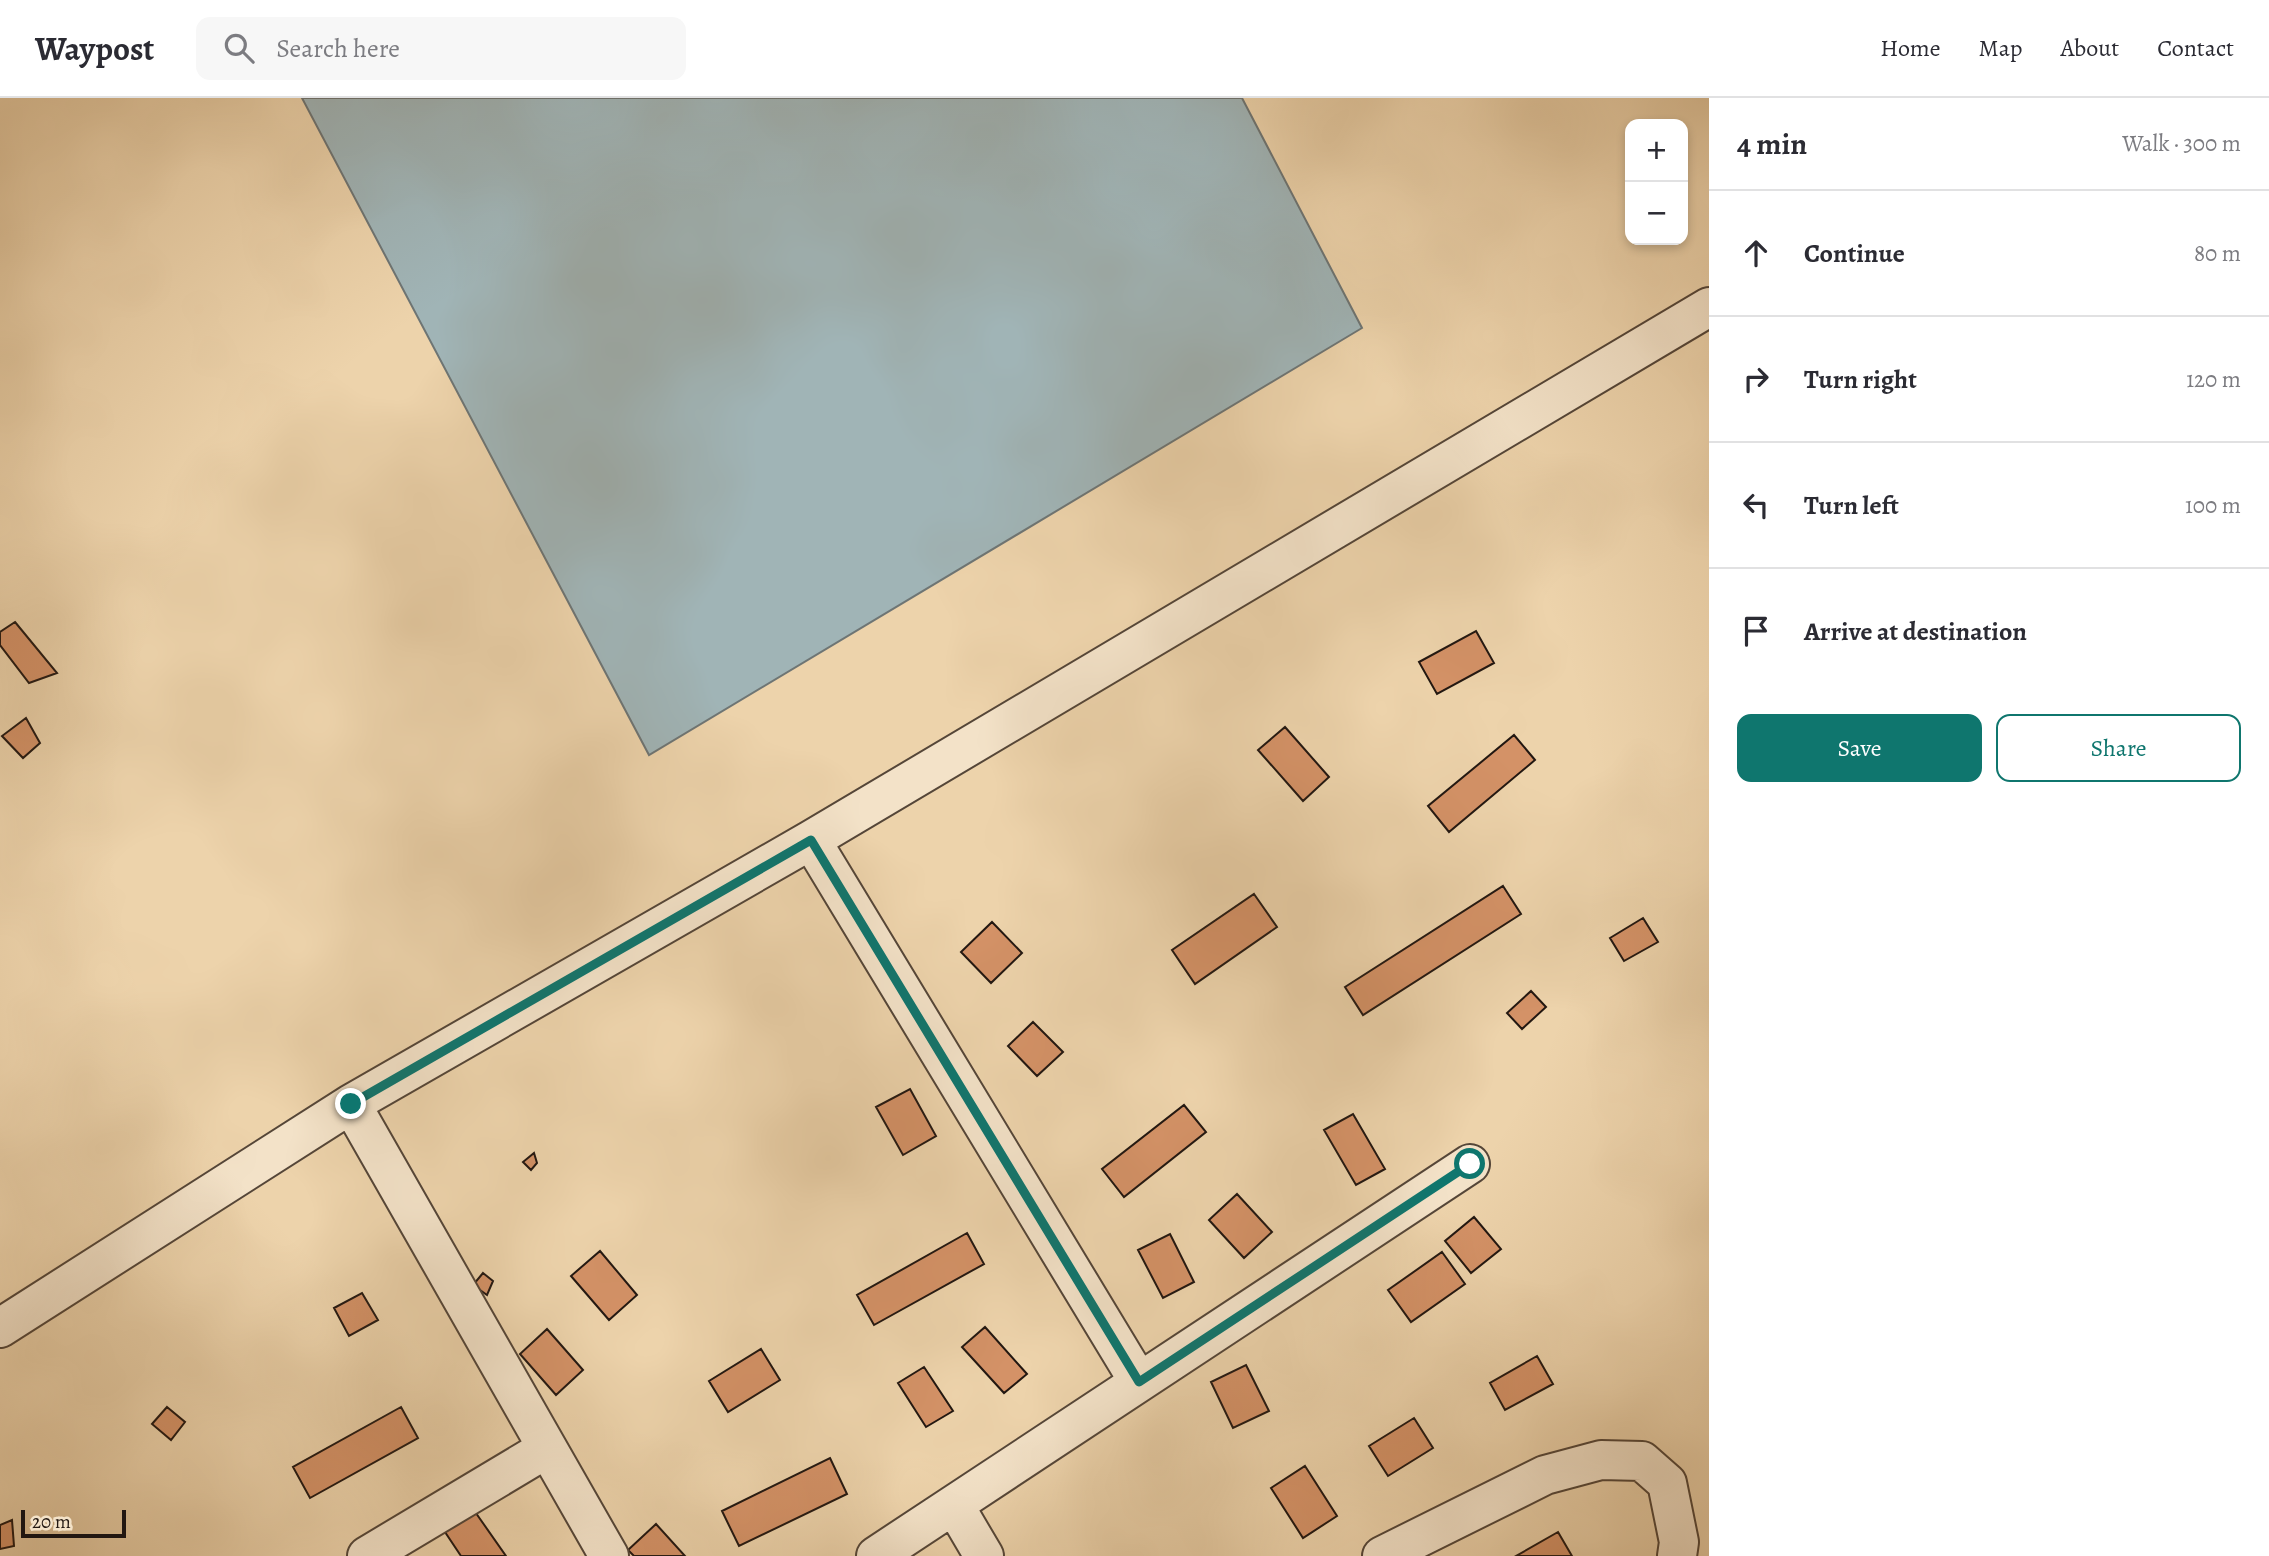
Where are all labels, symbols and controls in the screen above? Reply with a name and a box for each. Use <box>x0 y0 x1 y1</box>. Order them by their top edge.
search box <box>196 17 686 80</box>
text: Waypost <box>35 26 154 71</box>
icon: search <box>220 29 258 67</box>
text: Search here <box>276 31 400 66</box>
text: Home <box>1880 32 1941 64</box>
text: Map <box>1979 32 2023 64</box>
text: About <box>2061 32 2119 64</box>
text: Contact <box>2157 32 2234 64</box>
map controls <box>1625 119 1688 245</box>
button: + <box>1625 119 1688 182</box>
text: 4 min <box>1737 124 1807 164</box>
text: Walk · 300 m <box>2122 128 2241 159</box>
button: − <box>1625 182 1688 245</box>
icon: ahead <box>1737 234 1775 272</box>
text: Continue <box>1804 236 1905 271</box>
text: 80 m <box>2194 238 2241 269</box>
icon: right <box>1737 360 1775 398</box>
text: Turn right <box>1804 362 1917 397</box>
text: 120 m <box>2186 364 2241 395</box>
icon: left <box>1737 486 1775 524</box>
text: Turn left <box>1804 488 1899 523</box>
text: 100 m <box>2185 490 2241 521</box>
icon: arrive <box>1737 612 1775 650</box>
text: Arrive at destination <box>1804 614 2027 649</box>
button: Save <box>1737 714 1982 782</box>
button: Share <box>1996 714 2241 782</box>
route end <box>335 1088 366 1119</box>
route start <box>1454 1148 1485 1179</box>
scale bar <box>21 1507 126 1539</box>
text: 20 m <box>32 1509 71 1535</box>

